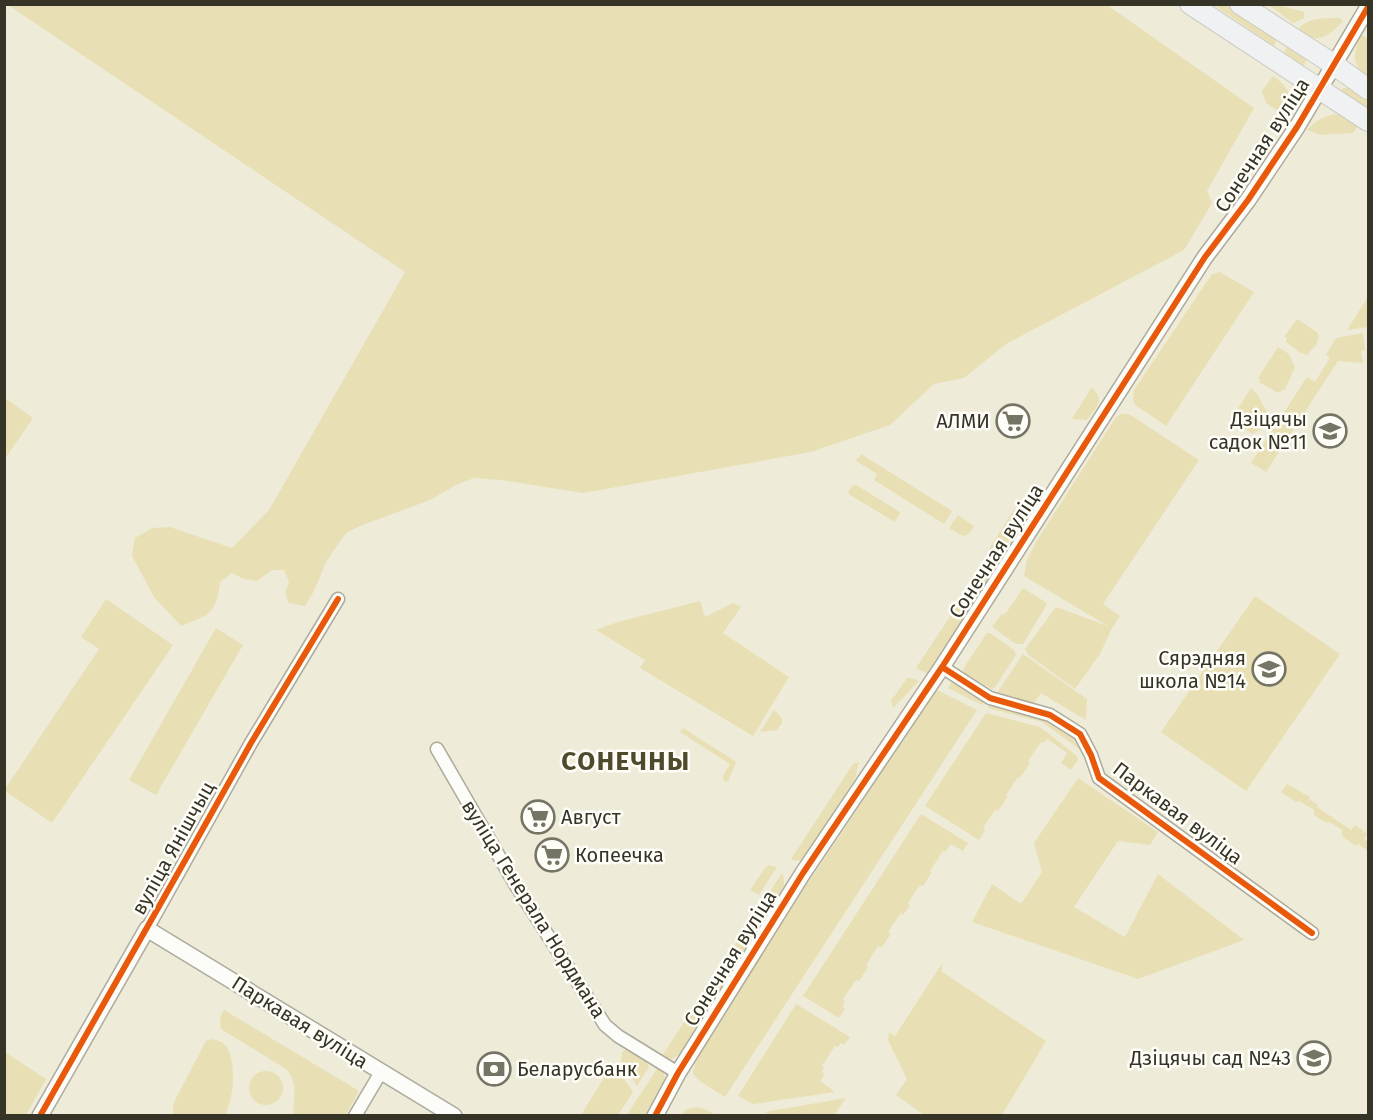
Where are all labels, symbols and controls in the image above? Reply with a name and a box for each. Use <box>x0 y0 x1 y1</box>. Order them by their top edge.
street label: Сонечная вуліца <box>1210 73 1314 217</box>
supermarket icon: АЛМИ <box>995 403 1031 439</box>
place label: Дзіцячы садок №11 <box>1209 407 1307 454</box>
place label: АЛМИ <box>936 409 990 433</box>
school or university icon: Дзіцячы садок №11 <box>1312 413 1348 449</box>
street label: Сонечная вуліца <box>944 479 1048 623</box>
place label: Сярэдняя школа №14 <box>1139 646 1246 693</box>
school or university icon: Сярэдняя школа №14 <box>1251 651 1287 687</box>
district label: СОНЕЧНЫ <box>561 746 691 777</box>
street label: Паркавая вуліца <box>1109 757 1247 869</box>
street label: вуліца Янішчыц <box>126 777 220 919</box>
street label: вуліца Генерала Нордмана <box>457 795 611 1023</box>
supermarket icon: Август <box>520 799 556 835</box>
place label: Август <box>561 805 622 829</box>
supermarket icon: Копеечка <box>534 837 570 873</box>
place label: Копеечка <box>575 843 664 867</box>
street label: Сонечная вуліца <box>679 886 781 1030</box>
street label: Паркавая вуліца <box>228 971 372 1073</box>
school or university icon: Дзіцячы сад №43 <box>1296 1040 1332 1076</box>
place label: Дзіцячы сад №43 <box>1129 1046 1291 1070</box>
bank icon: Беларусбанк <box>476 1051 512 1087</box>
place label: Беларусбанк <box>517 1057 638 1081</box>

